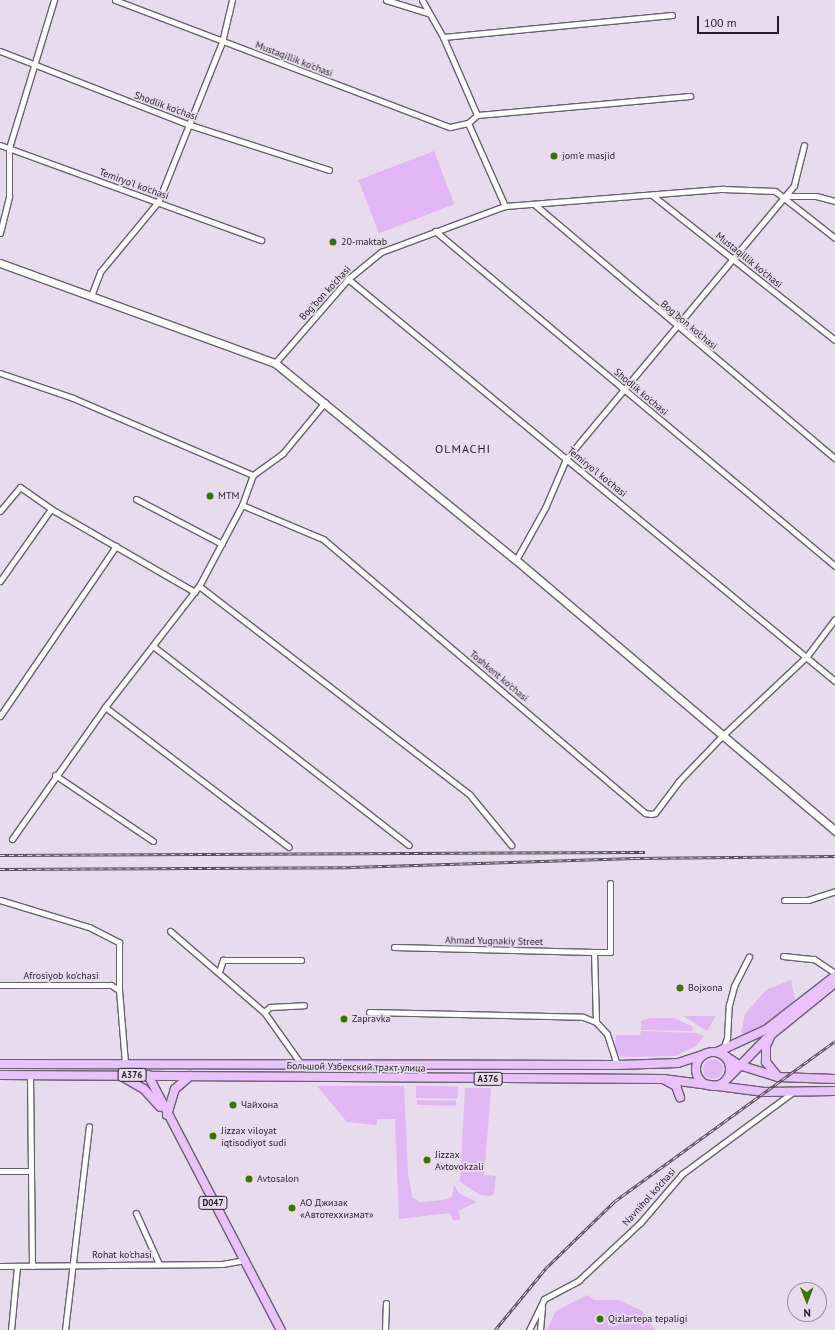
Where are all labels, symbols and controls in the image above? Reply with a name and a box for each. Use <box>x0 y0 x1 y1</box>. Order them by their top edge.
scale bar <box>699 8 781 34</box>
text: 100 m <box>704 15 737 30</box>
street label: Mustaqillik ko'chasi <box>253 39 335 79</box>
street label: Shodlik ko'chasi <box>132 89 200 123</box>
place label: jom'e masjid <box>562 150 615 162</box>
marker: jom'e masjid <box>549 151 559 161</box>
street label: Temiryo'l ko'chasi <box>98 166 170 202</box>
street label: Mustaqillik ko'chasi <box>713 229 785 291</box>
place label: 20-maktab <box>341 236 387 248</box>
marker: 20-maktab <box>328 237 338 247</box>
street label: Bog'bon ko'chasi <box>297 263 353 323</box>
street label: Bog'bon ko'chasi <box>658 298 720 352</box>
street label: Shodlik ko'chasi <box>611 366 671 418</box>
district label: OLMACHI <box>435 442 491 456</box>
street label: Temiryo'l ko'chasi <box>565 444 629 500</box>
place label: MTM <box>218 490 239 502</box>
marker: MTM <box>205 491 215 501</box>
street label: Toshkent ko'chasi <box>467 648 531 704</box>
street label: Ahmad Yugnakiy Street <box>444 934 544 948</box>
street label: Afrosiyob ko'chasi <box>23 970 99 982</box>
place label: Bojxona <box>688 982 723 994</box>
marker: Bojxona <box>675 983 685 993</box>
place label: Zapravka <box>352 1013 391 1025</box>
marker: Zapravka <box>339 1014 349 1024</box>
street label: Большой Узбекский тракт улица <box>286 1060 426 1074</box>
road number: A376 <box>117 1068 147 1082</box>
road number: A376 <box>473 1072 503 1086</box>
place label: Чайхона <box>241 1099 278 1111</box>
marker: Чайхона <box>228 1100 238 1110</box>
place label: Jizzax viloyat iqtisodiyot sudi <box>221 1124 286 1148</box>
marker: Jizzax viloyat iqtisodiyot sudi <box>208 1131 218 1141</box>
place label: Jizzax Avtovokzali <box>435 1148 484 1172</box>
marker: Jizzax Avtovokzali <box>422 1155 432 1165</box>
street label: Navnihol ko'chasi <box>620 1166 678 1228</box>
place label: Avtosalon <box>257 1173 299 1185</box>
marker: Avtosalon <box>244 1174 254 1184</box>
road number: D047 <box>198 1196 228 1210</box>
place label: АО Джизак «Автотеххизмат» <box>300 1196 373 1220</box>
marker: АО Джизак «Автотеххизмат» <box>287 1203 297 1213</box>
street label: Rohat ko'chasi <box>92 1249 152 1261</box>
north arrow <box>787 1282 827 1322</box>
text: N <box>803 1306 811 1320</box>
place label: Qizlartepa tepaligi <box>608 1313 687 1325</box>
marker: Qizlartepa tepaligi <box>595 1314 605 1324</box>

